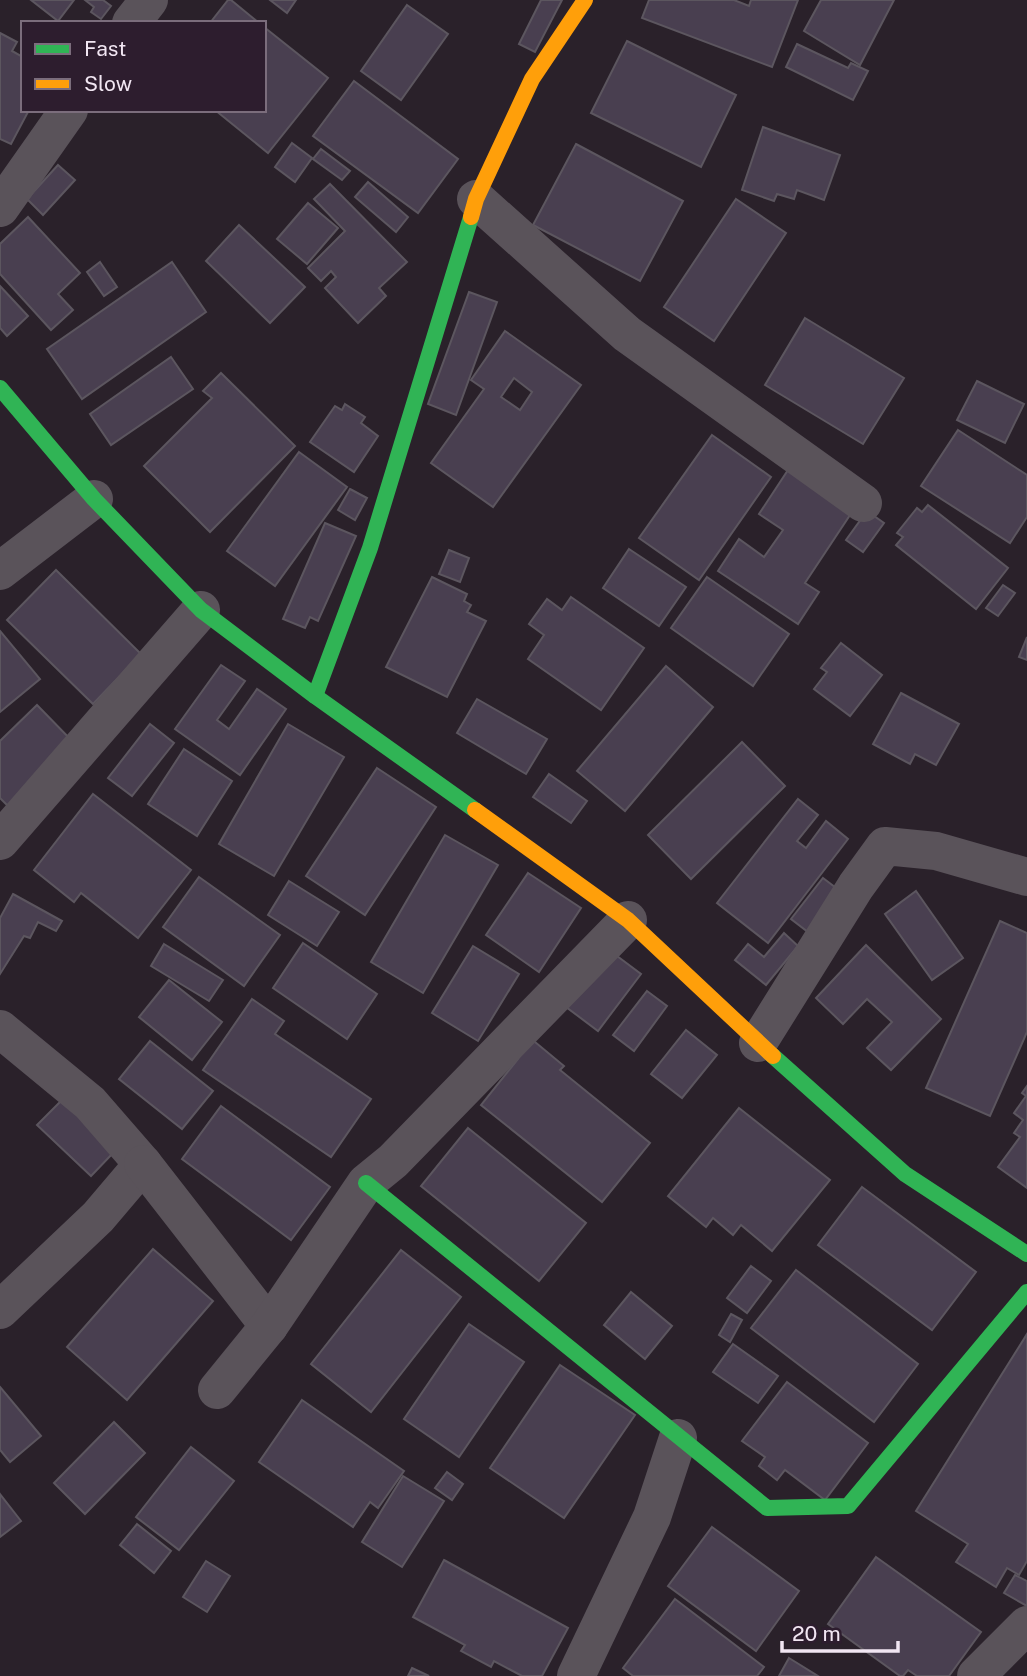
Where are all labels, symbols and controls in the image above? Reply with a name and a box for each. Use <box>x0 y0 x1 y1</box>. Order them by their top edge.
legend <box>21 21 266 112</box>
text: Fast <box>84 36 126 61</box>
text: Slow <box>84 71 132 96</box>
scale bar <box>782 1610 898 1654</box>
text: 20 m <box>792 1621 841 1646</box>

